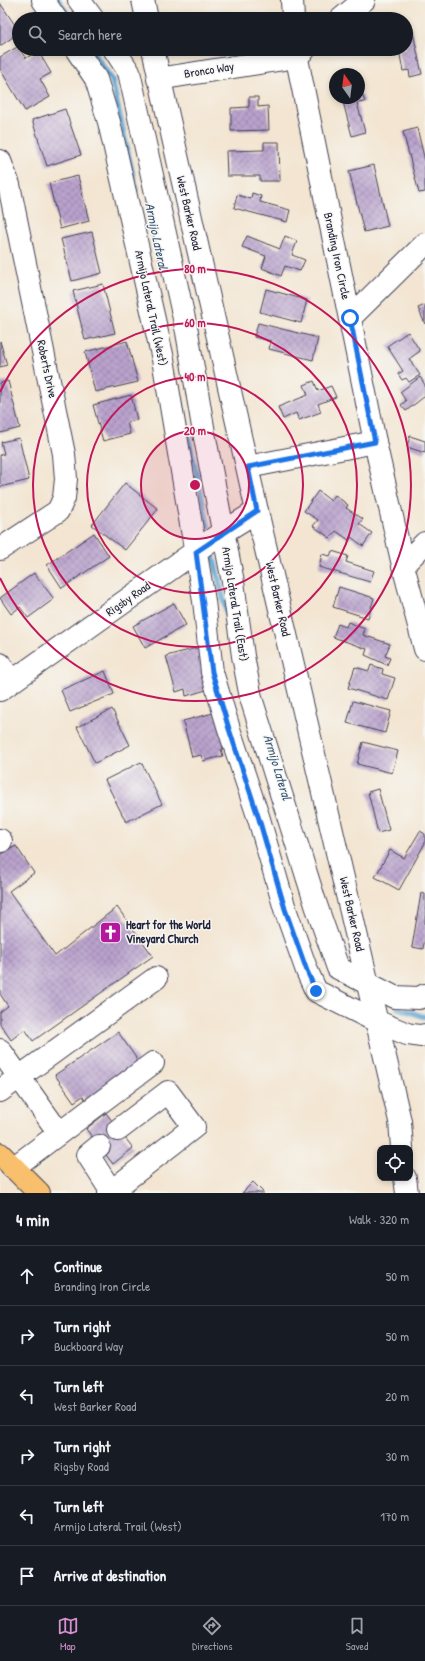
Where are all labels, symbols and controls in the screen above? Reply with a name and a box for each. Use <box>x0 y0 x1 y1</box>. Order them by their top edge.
search box <box>12 12 413 56</box>
icon: search <box>26 23 48 45</box>
text: Search here <box>58 24 122 45</box>
street label: Bronco Way <box>183 57 235 82</box>
north arrow <box>329 68 365 104</box>
street label: West Barker Road <box>173 174 206 252</box>
water label: Armijo Lateral <box>141 201 173 271</box>
street label: Branding Iron Circle <box>320 211 355 301</box>
street label: Armijo Lateral Trail (West) <box>131 248 172 367</box>
text: 80 m <box>184 260 206 277</box>
route start <box>341 309 359 327</box>
text: 60 m <box>184 314 206 331</box>
street label: Roberts Drive <box>33 338 62 400</box>
text: 40 m <box>185 368 205 385</box>
text: 20 m <box>184 422 206 439</box>
centre of rings <box>188 478 202 492</box>
street label: Armijo Lateral Trail (East) <box>218 545 253 662</box>
street label: West Barker Road <box>262 560 295 638</box>
street label: Rigsby Road <box>102 577 154 620</box>
water label: Armijo Lateral <box>260 732 297 802</box>
street label: West Barker Road <box>336 875 369 953</box>
place label: Heart for the World Vineyard Church <box>126 916 211 948</box>
church icon: Heart for the World Vineyard Church <box>98 919 124 945</box>
route end <box>307 982 325 1000</box>
map controls <box>377 1145 413 1181</box>
button: locate <box>377 1145 413 1181</box>
text: 4 min <box>16 1208 49 1231</box>
text: Walk · 320 m <box>349 1210 409 1228</box>
text: Continue <box>54 1256 102 1277</box>
icon: ahead <box>16 1265 38 1287</box>
text: 50 m <box>386 1267 409 1285</box>
text: Branding Iron Circle <box>54 1277 150 1295</box>
text: Turn right <box>54 1316 110 1337</box>
icon: right <box>16 1325 38 1347</box>
text: 50 m <box>386 1327 409 1345</box>
text: Buckboard Way <box>54 1337 124 1355</box>
text: Turn left <box>54 1376 104 1397</box>
icon: left <box>16 1385 38 1407</box>
text: 20 m <box>385 1387 409 1405</box>
text: West Barker Road <box>54 1397 136 1415</box>
text: Turn right <box>54 1436 110 1457</box>
icon: right <box>16 1445 38 1467</box>
text: 30 m <box>386 1447 409 1465</box>
text: Rigsby Road <box>54 1457 109 1475</box>
text: Turn left <box>54 1496 104 1517</box>
icon: left <box>16 1505 38 1527</box>
text: 170 m <box>380 1507 409 1525</box>
text: Armijo Lateral Trail (West) <box>54 1517 182 1535</box>
icon: arrive <box>16 1565 38 1587</box>
text: Arrive at destination <box>54 1565 166 1586</box>
tab: Map <box>57 1615 79 1653</box>
tab: Directions <box>192 1615 233 1653</box>
tab: Saved <box>346 1615 368 1653</box>

